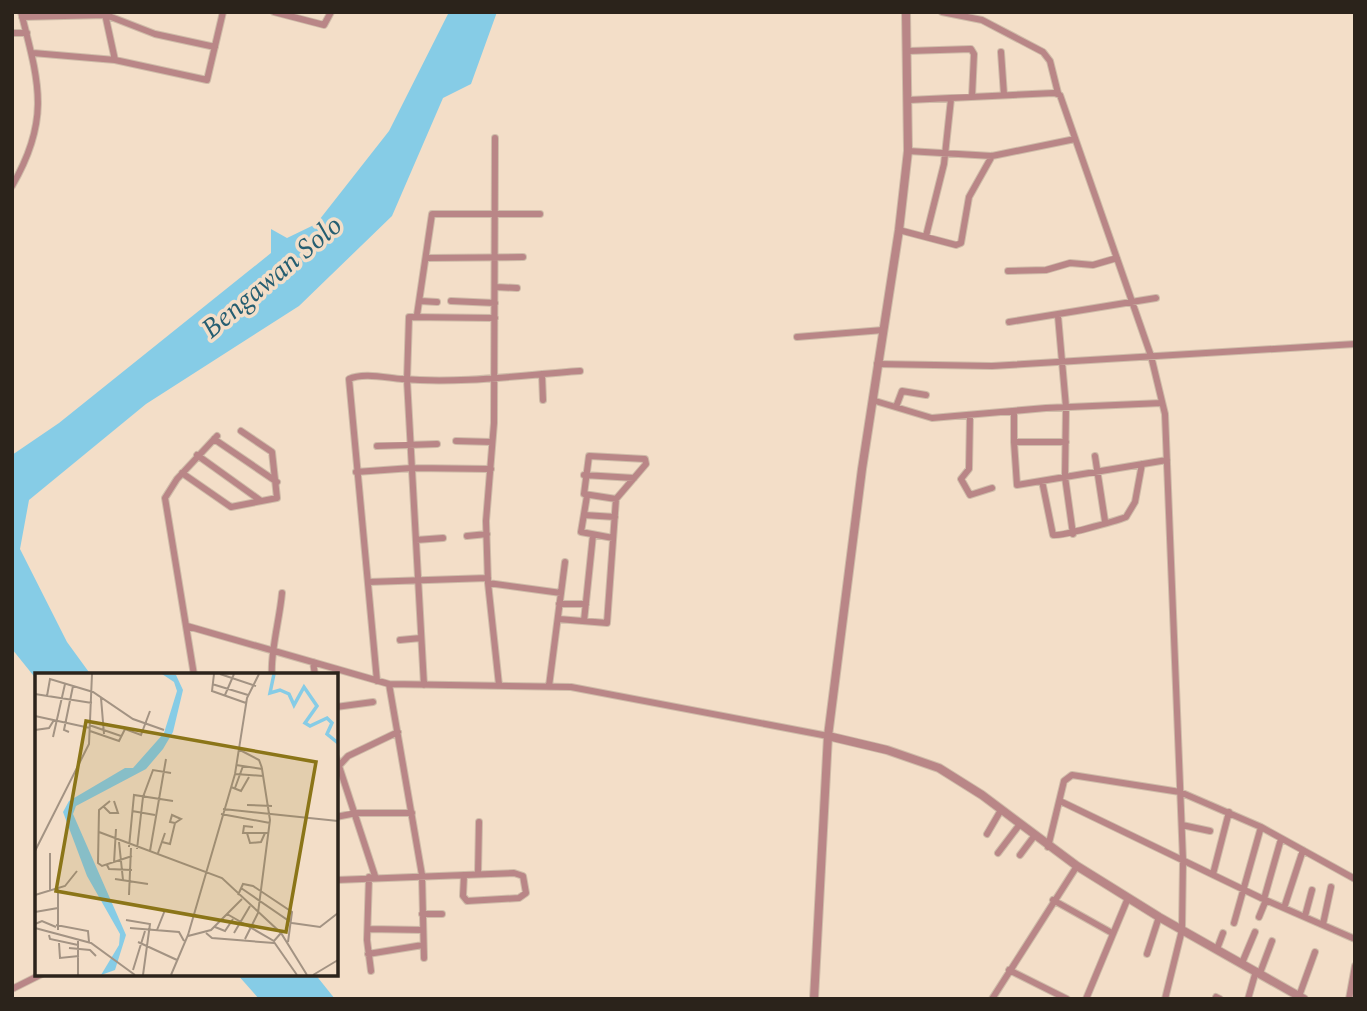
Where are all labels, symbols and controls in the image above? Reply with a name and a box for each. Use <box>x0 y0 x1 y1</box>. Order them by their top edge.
water label: Bengawan Solo <box>192 205 352 349</box>
inset map <box>35 673 338 976</box>

